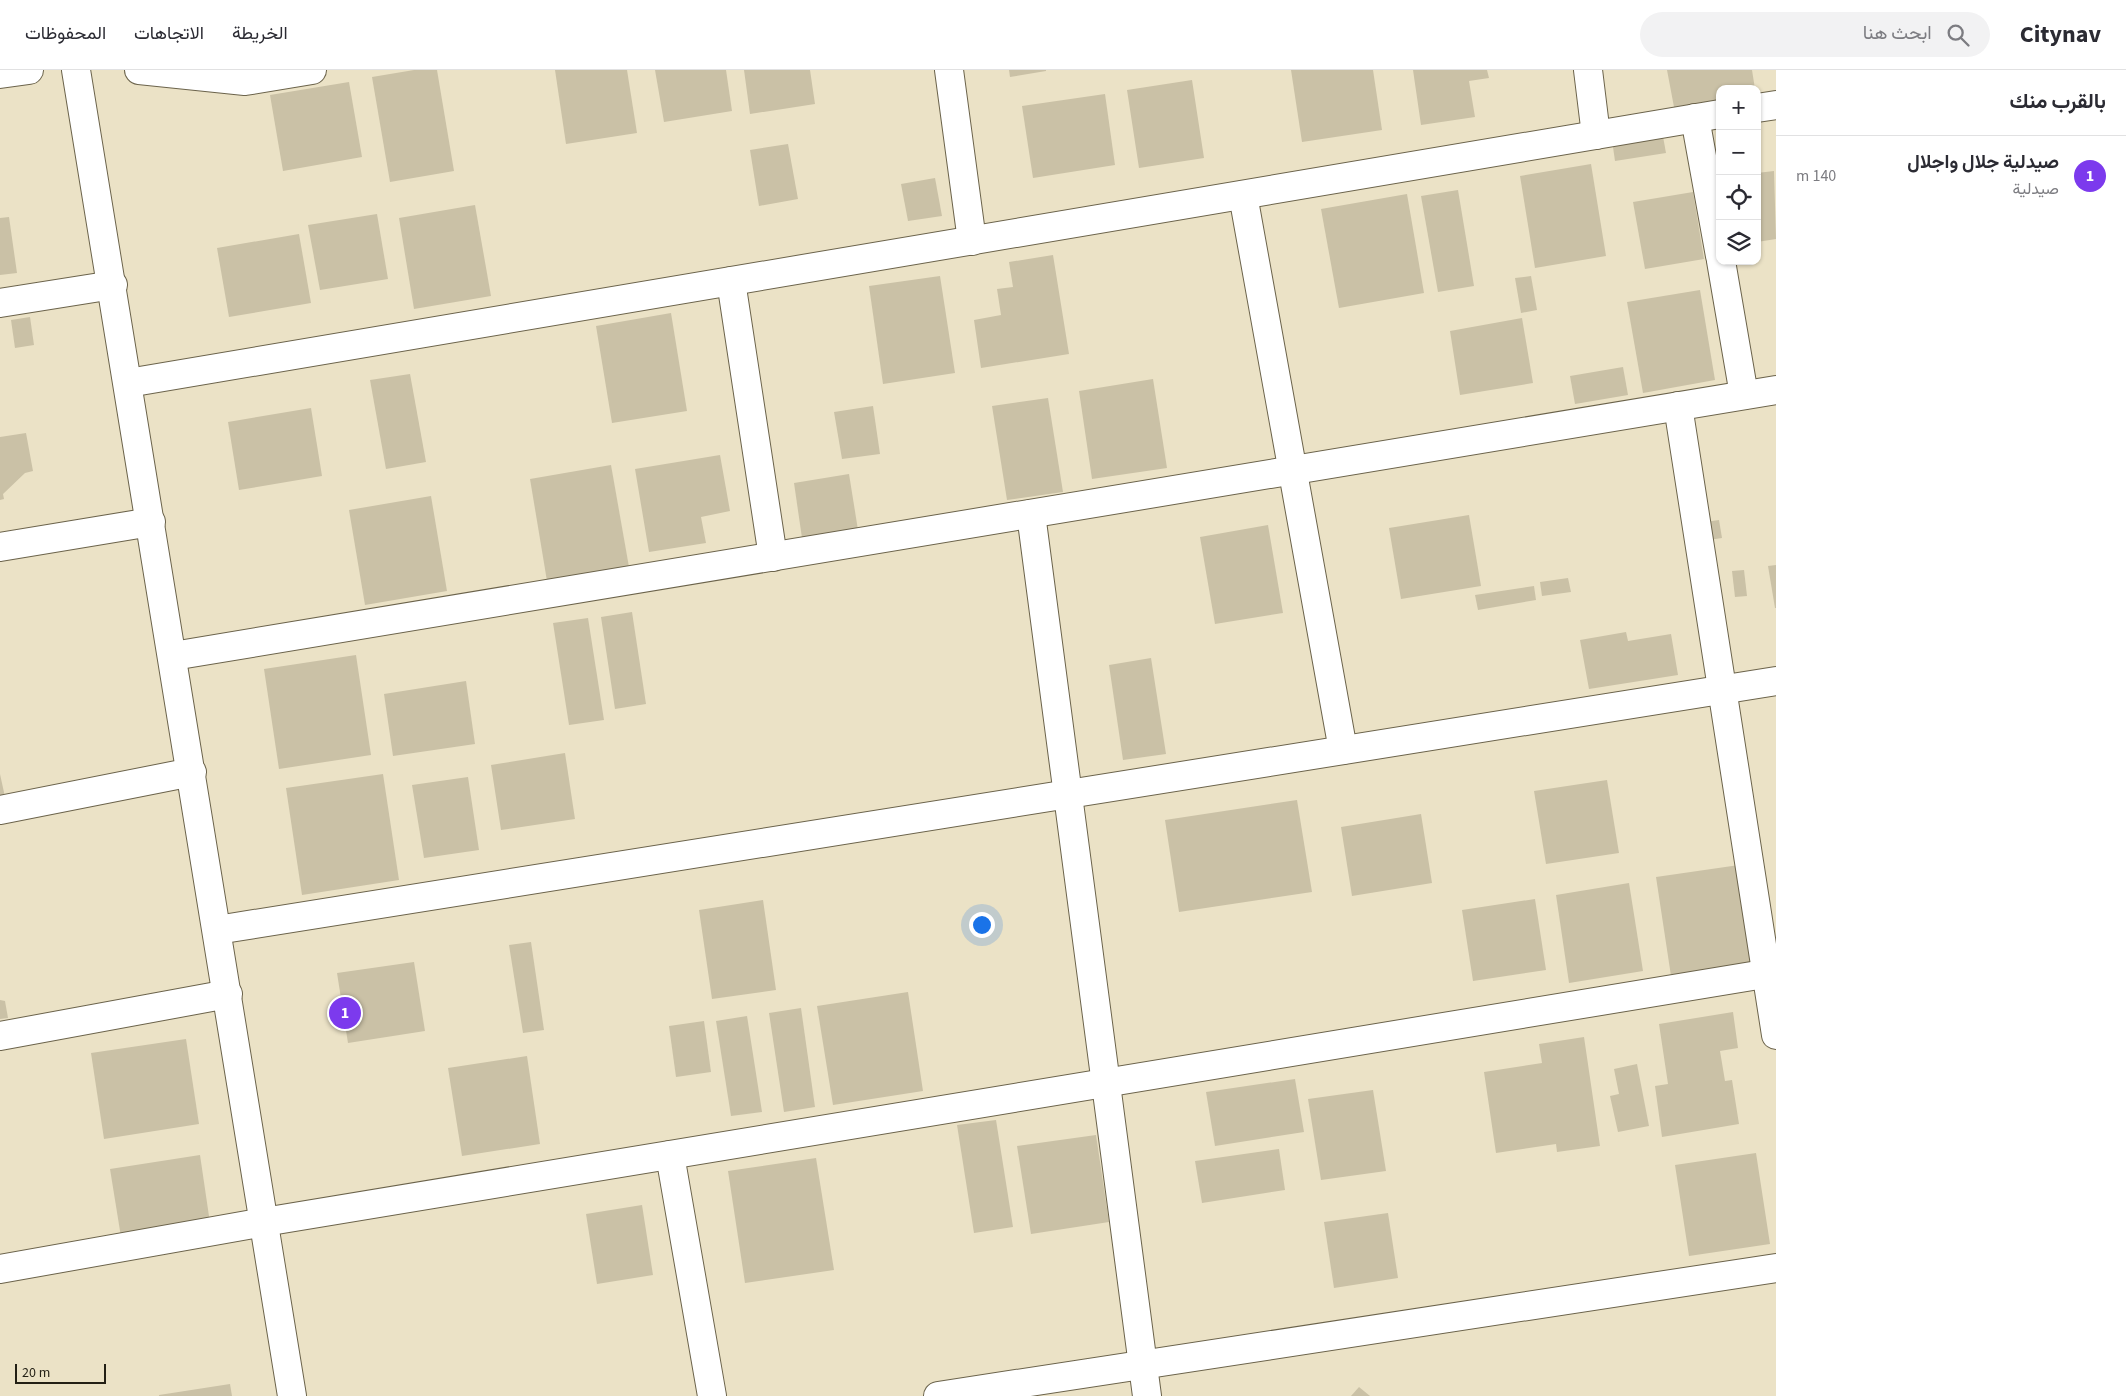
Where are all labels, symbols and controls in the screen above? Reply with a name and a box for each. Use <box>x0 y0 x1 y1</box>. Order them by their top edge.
search box <box>1640 12 1990 57</box>
text: Citynav <box>2020 17 2101 52</box>
text: ابحث هنا <box>1863 20 1932 47</box>
text: المحفوظات <box>25 21 106 46</box>
text: الاتجاهات <box>134 21 204 46</box>
text: الخريطة <box>232 21 288 46</box>
icon: search <box>1944 21 1972 49</box>
map controls <box>1716 85 1761 265</box>
button: + <box>1716 85 1761 130</box>
text: بالقرب منك <box>2010 86 2106 116</box>
button: − <box>1716 130 1761 175</box>
text: صيدلية جلال واجلال <box>1907 149 2059 176</box>
text: 140 m <box>1796 165 1836 187</box>
text: 1 <box>2086 165 2094 187</box>
button: locate <box>1716 175 1761 220</box>
text: صيدلية <box>2013 178 2059 200</box>
button: layers <box>1716 220 1761 265</box>
your location <box>969 912 995 938</box>
pin: 1 <box>329 994 361 1032</box>
scale bar <box>15 1361 106 1384</box>
text: 20 m <box>22 1363 50 1383</box>

